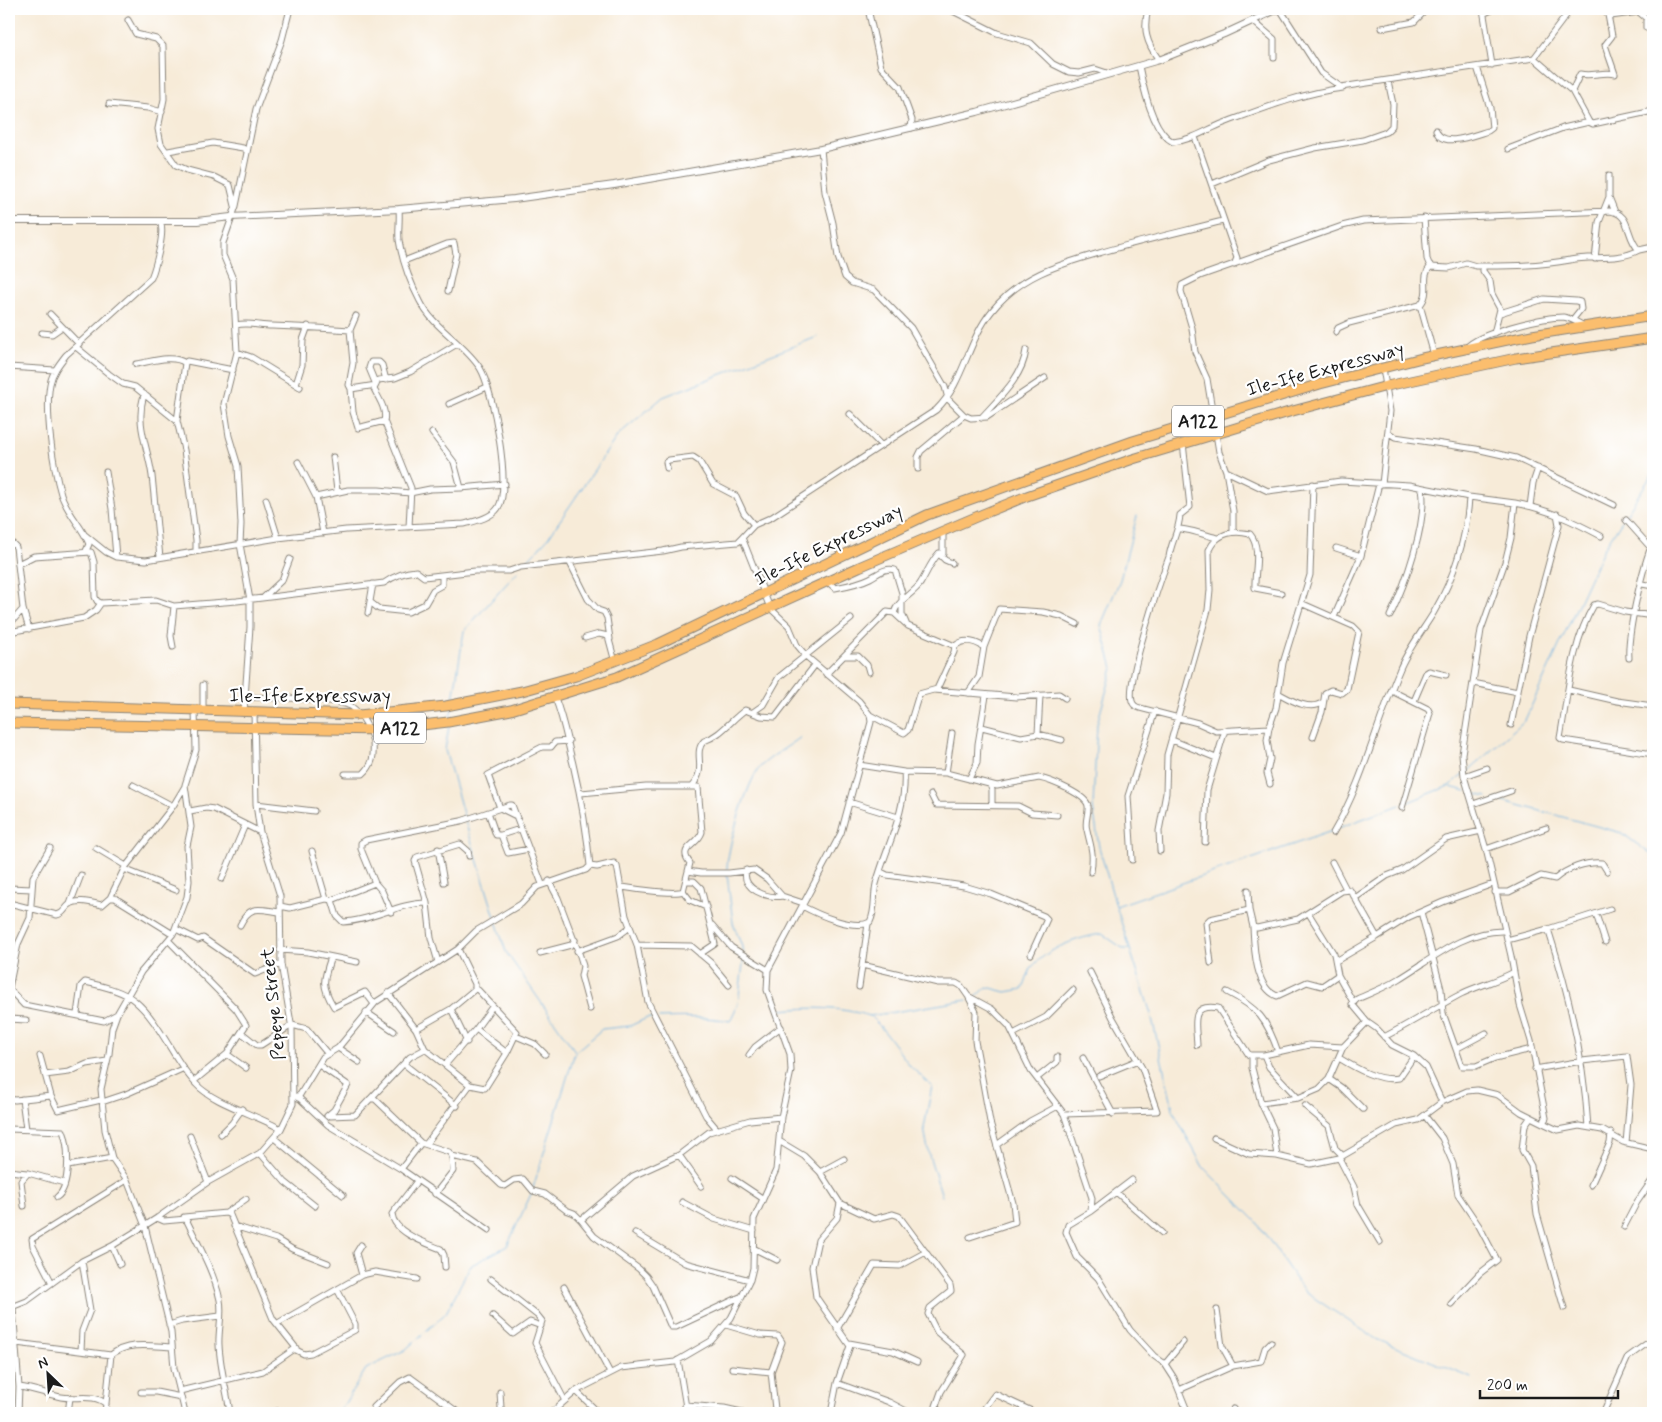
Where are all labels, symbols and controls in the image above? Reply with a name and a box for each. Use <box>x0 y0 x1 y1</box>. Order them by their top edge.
street label: Ile-Ife Expressway <box>1244 336 1407 403</box>
road number: A122 <box>1172 406 1224 436</box>
street label: Ile-Ife Expressway <box>751 499 907 593</box>
street label: Ile-Ife Expressway <box>229 684 391 710</box>
road number: A122 <box>374 712 426 744</box>
street label: Pepeye Street <box>255 946 292 1061</box>
north arrow <box>22 1350 72 1400</box>
text: N <box>35 1353 51 1373</box>
scale bar <box>1480 1367 1617 1399</box>
text: 200 m <box>1487 1376 1528 1396</box>

